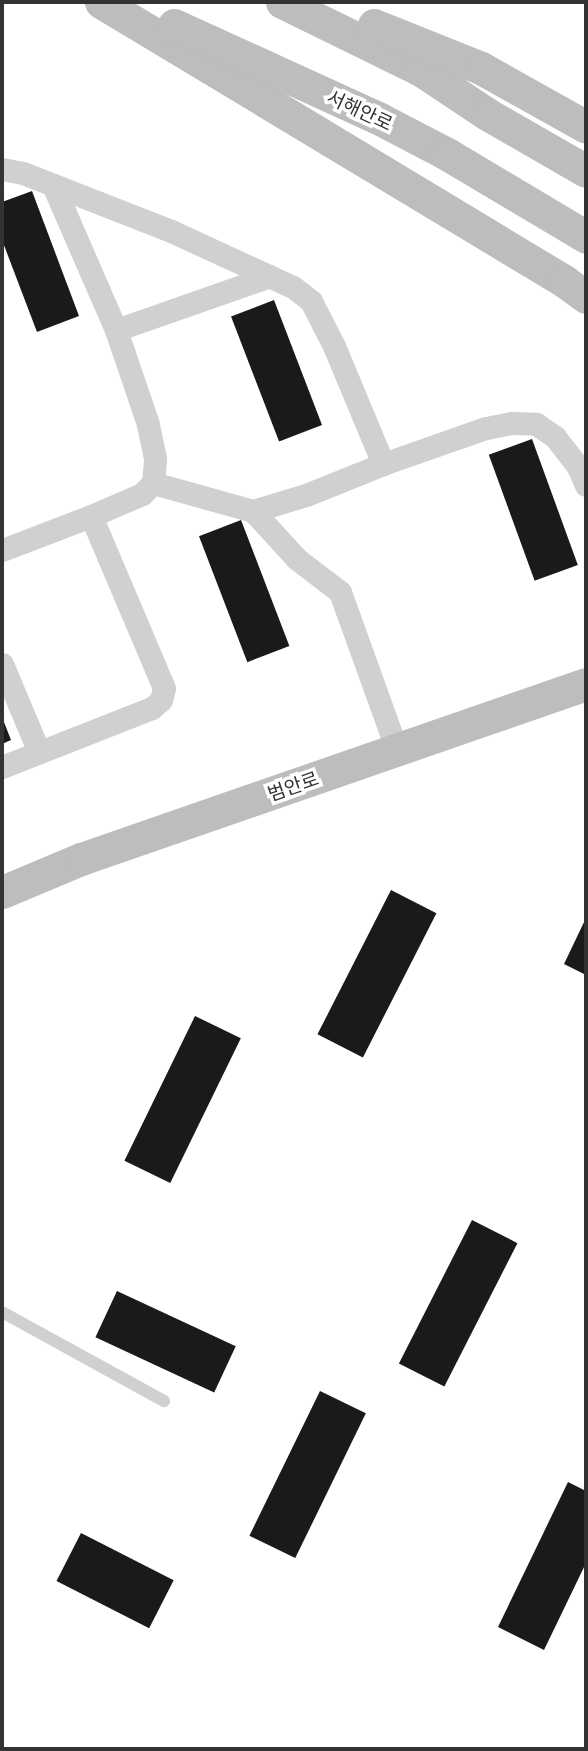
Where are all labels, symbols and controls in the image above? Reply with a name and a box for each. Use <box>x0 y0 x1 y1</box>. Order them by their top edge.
street label: 서해안로 <box>323 85 397 135</box>
street label: 범안로 <box>264 767 322 805</box>

